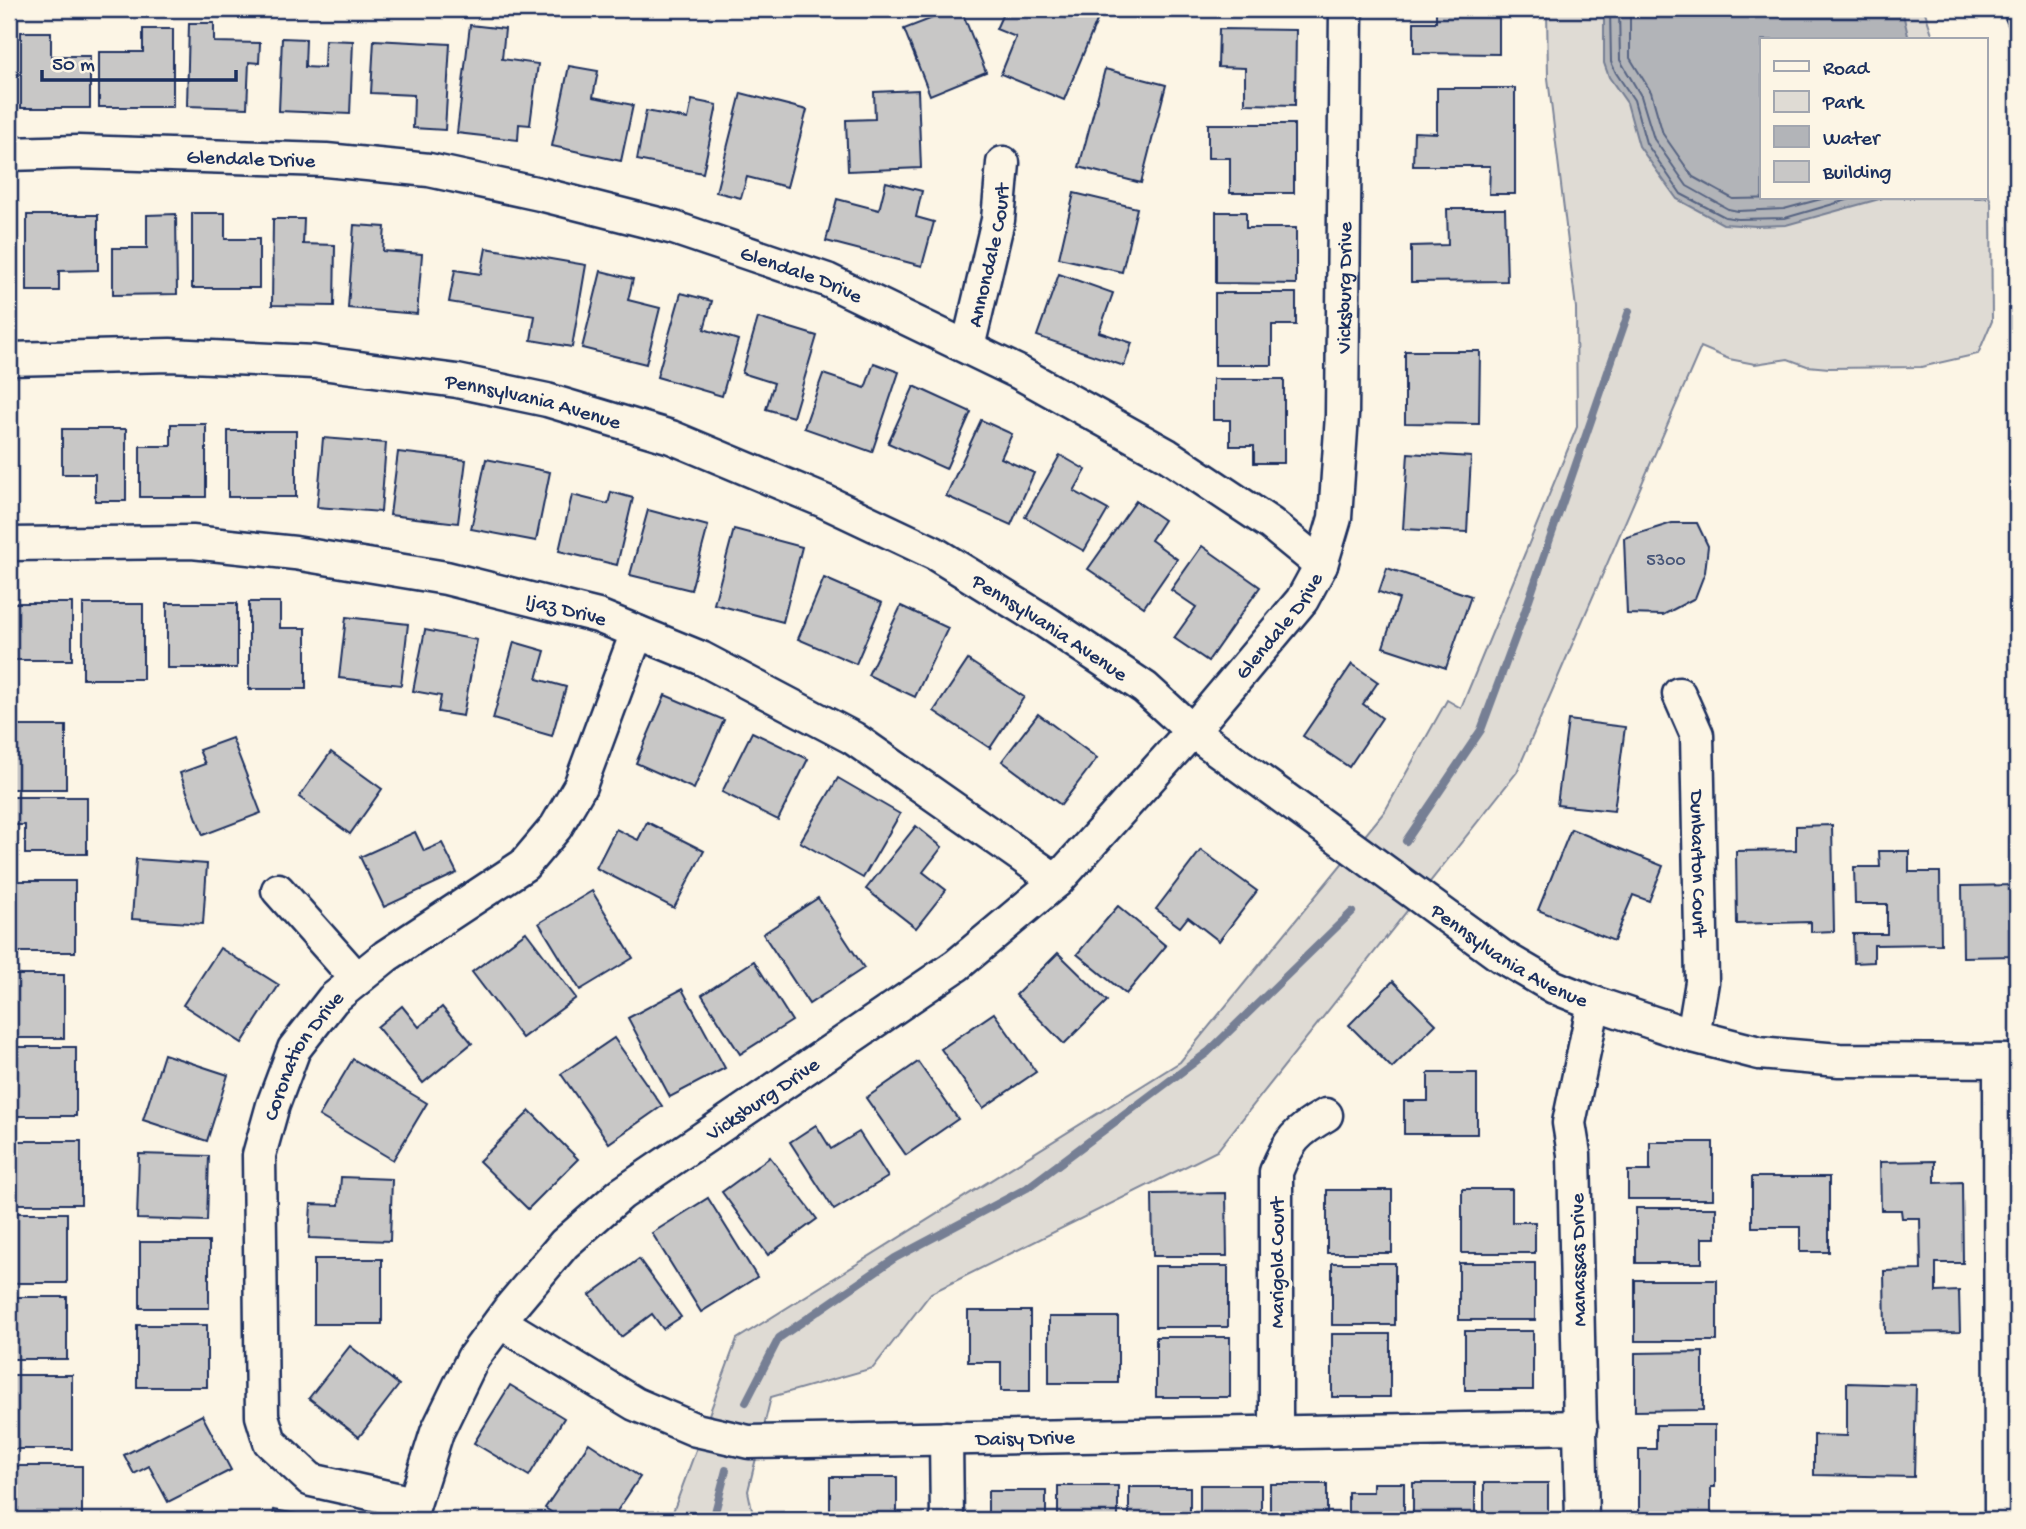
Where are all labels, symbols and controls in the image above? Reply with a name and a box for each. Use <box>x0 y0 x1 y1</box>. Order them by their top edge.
scale bar <box>42 38 236 82</box>
legend <box>1760 38 1988 200</box>
text: 50 m <box>52 54 95 79</box>
text: Road <box>1823 58 1871 83</box>
text: Park <box>1822 92 1866 117</box>
text: Water <box>1823 128 1881 153</box>
street label: Glendale Drive <box>186 147 317 176</box>
text: Building <box>1822 162 1892 187</box>
street label: Annondale Court <box>964 181 1017 330</box>
street label: Vicksburg Drive <box>1334 221 1360 355</box>
street label: Glendale Drive <box>736 242 867 312</box>
street label: Pennsylvania Avenue <box>442 370 624 438</box>
house number: 5300 <box>1646 551 1686 572</box>
street label: Glendale Drive <box>1231 568 1331 686</box>
street label: Pennsylvania Avenue <box>965 570 1132 689</box>
street label: Ijaz Drive <box>523 589 611 635</box>
street label: Dunbarton Court <box>1682 788 1710 939</box>
street label: Pennsylvania Avenue <box>1424 899 1592 1016</box>
street label: Coronation Drive <box>260 986 351 1124</box>
street label: Vicksburg Drive <box>702 1053 826 1149</box>
street label: Manassas Drive <box>1567 1192 1594 1327</box>
street label: Marigold Court <box>1267 1195 1292 1329</box>
street label: Daisy Drive <box>974 1427 1076 1454</box>

